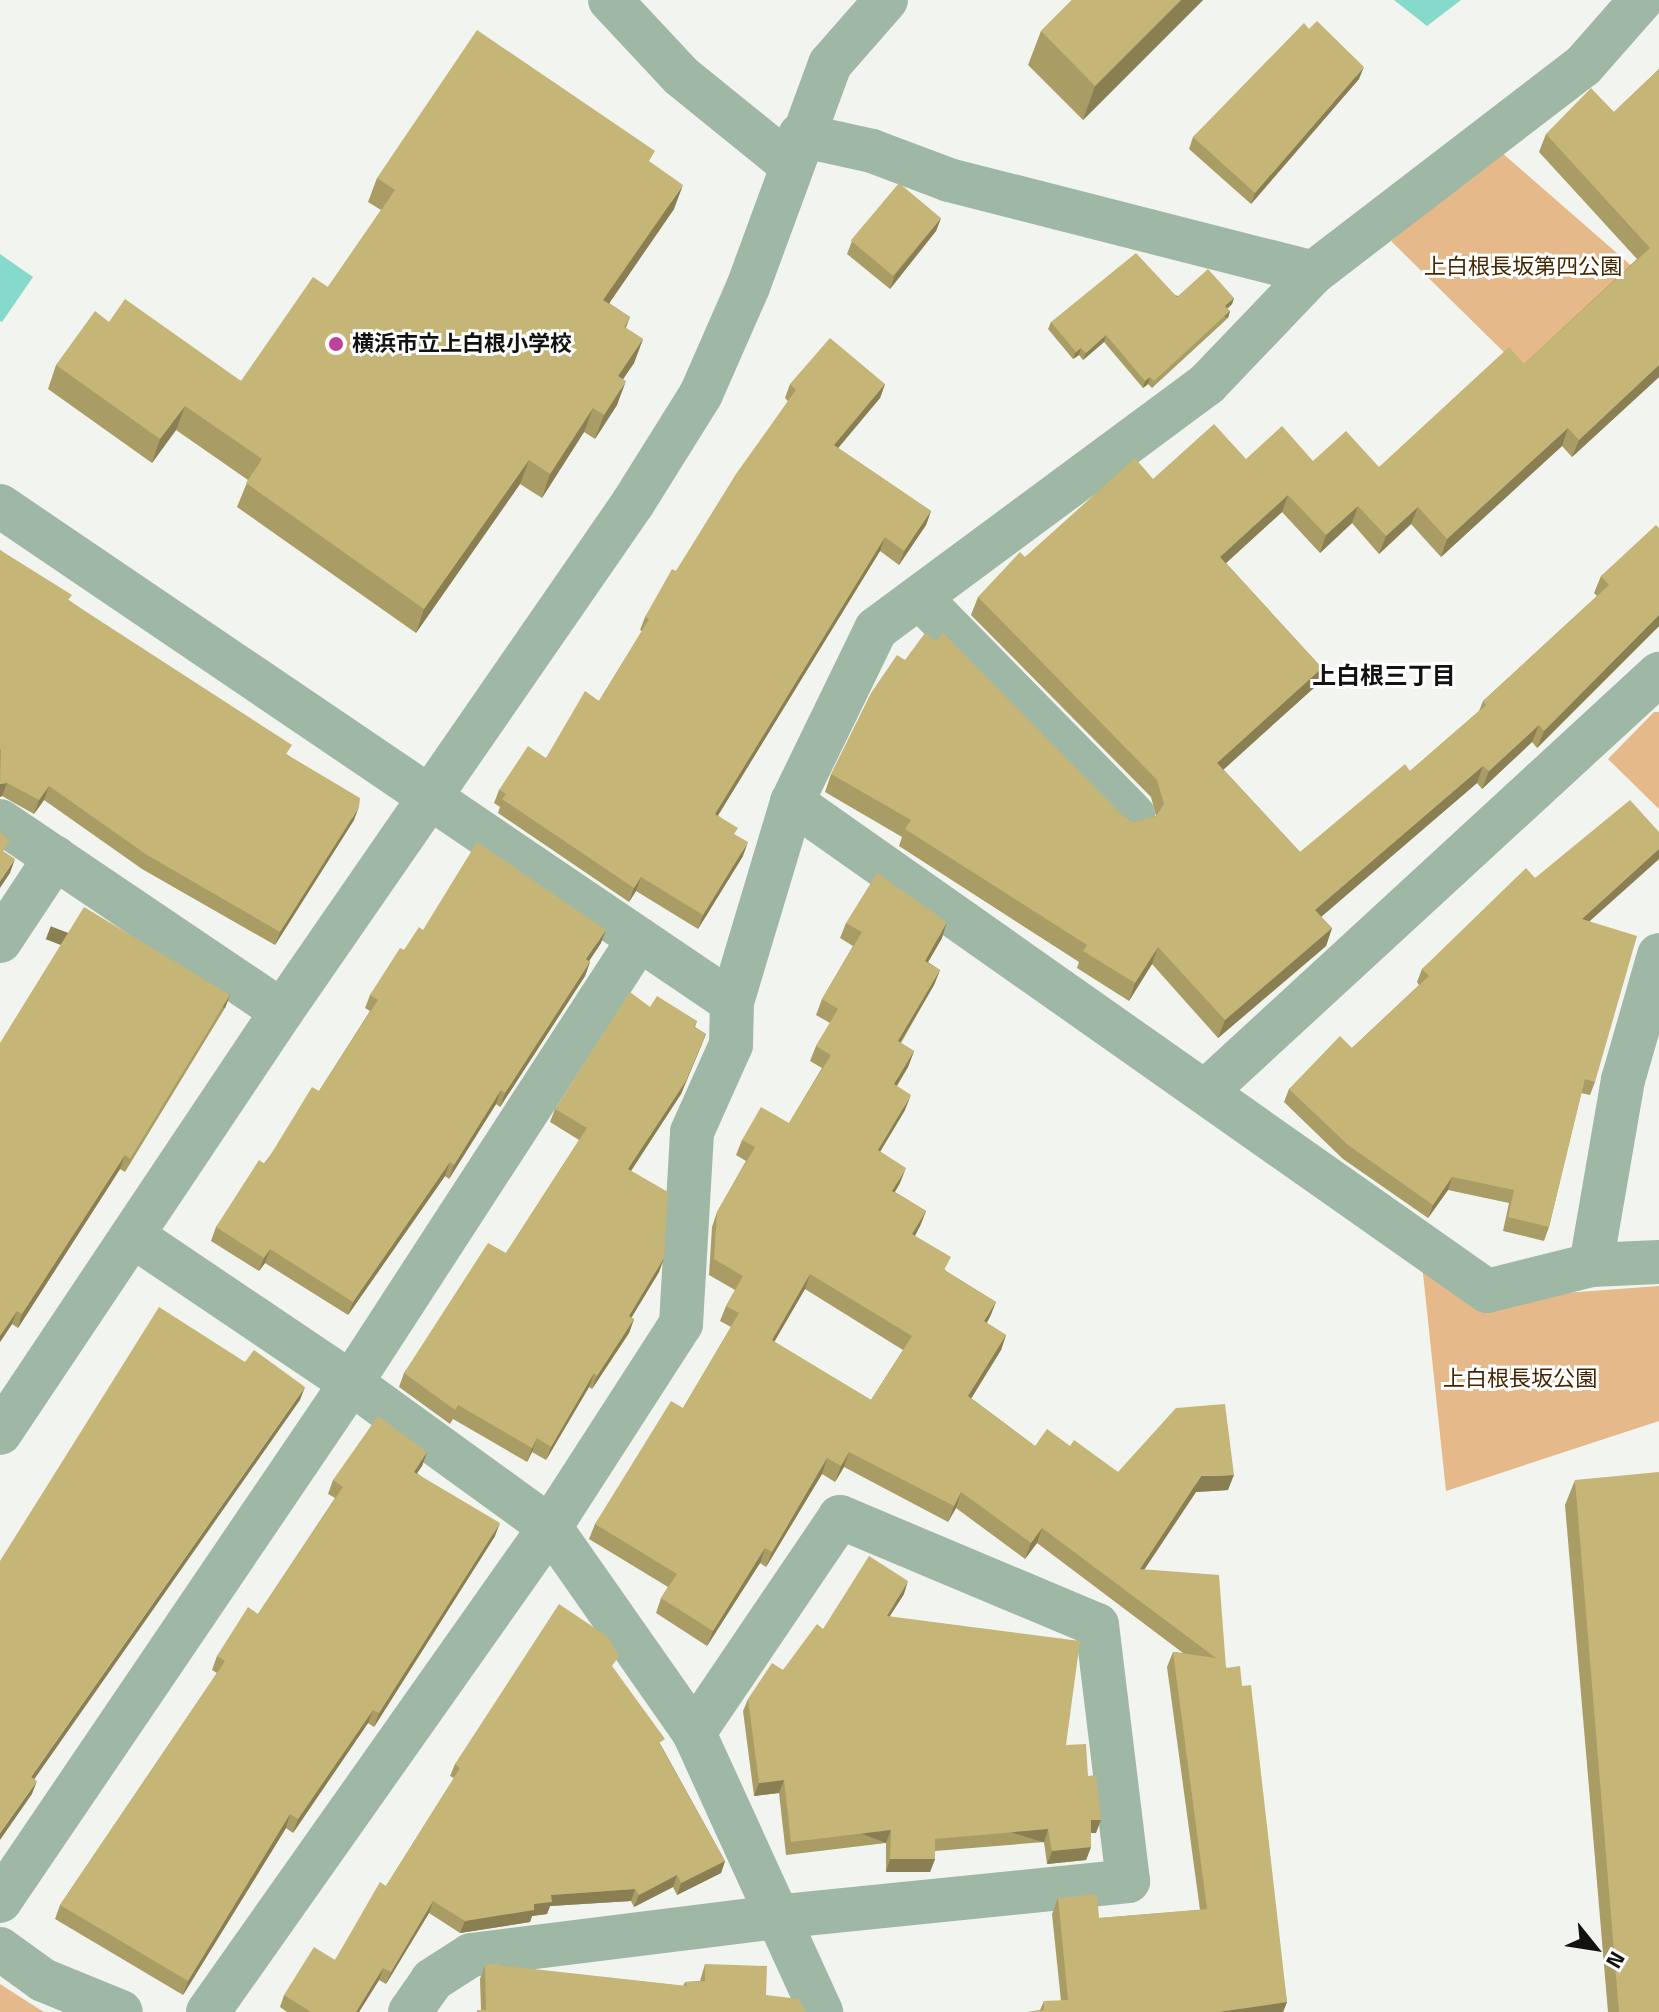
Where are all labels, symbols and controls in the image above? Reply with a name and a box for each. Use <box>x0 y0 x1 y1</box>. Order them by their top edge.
park label: 上白根長坂第四公園 <box>1424 254 1622 280</box>
place label: 横浜市立上白根小学校 <box>352 331 572 357</box>
marker: 横浜市立上白根小学校 <box>327 335 345 353</box>
district label: 上白根三丁目 <box>1312 662 1456 690</box>
park label: 上白根長坂公園 <box>1443 1366 1597 1392</box>
north arrow <box>1555 1908 1635 1988</box>
text: N <box>1597 1945 1634 1975</box>

